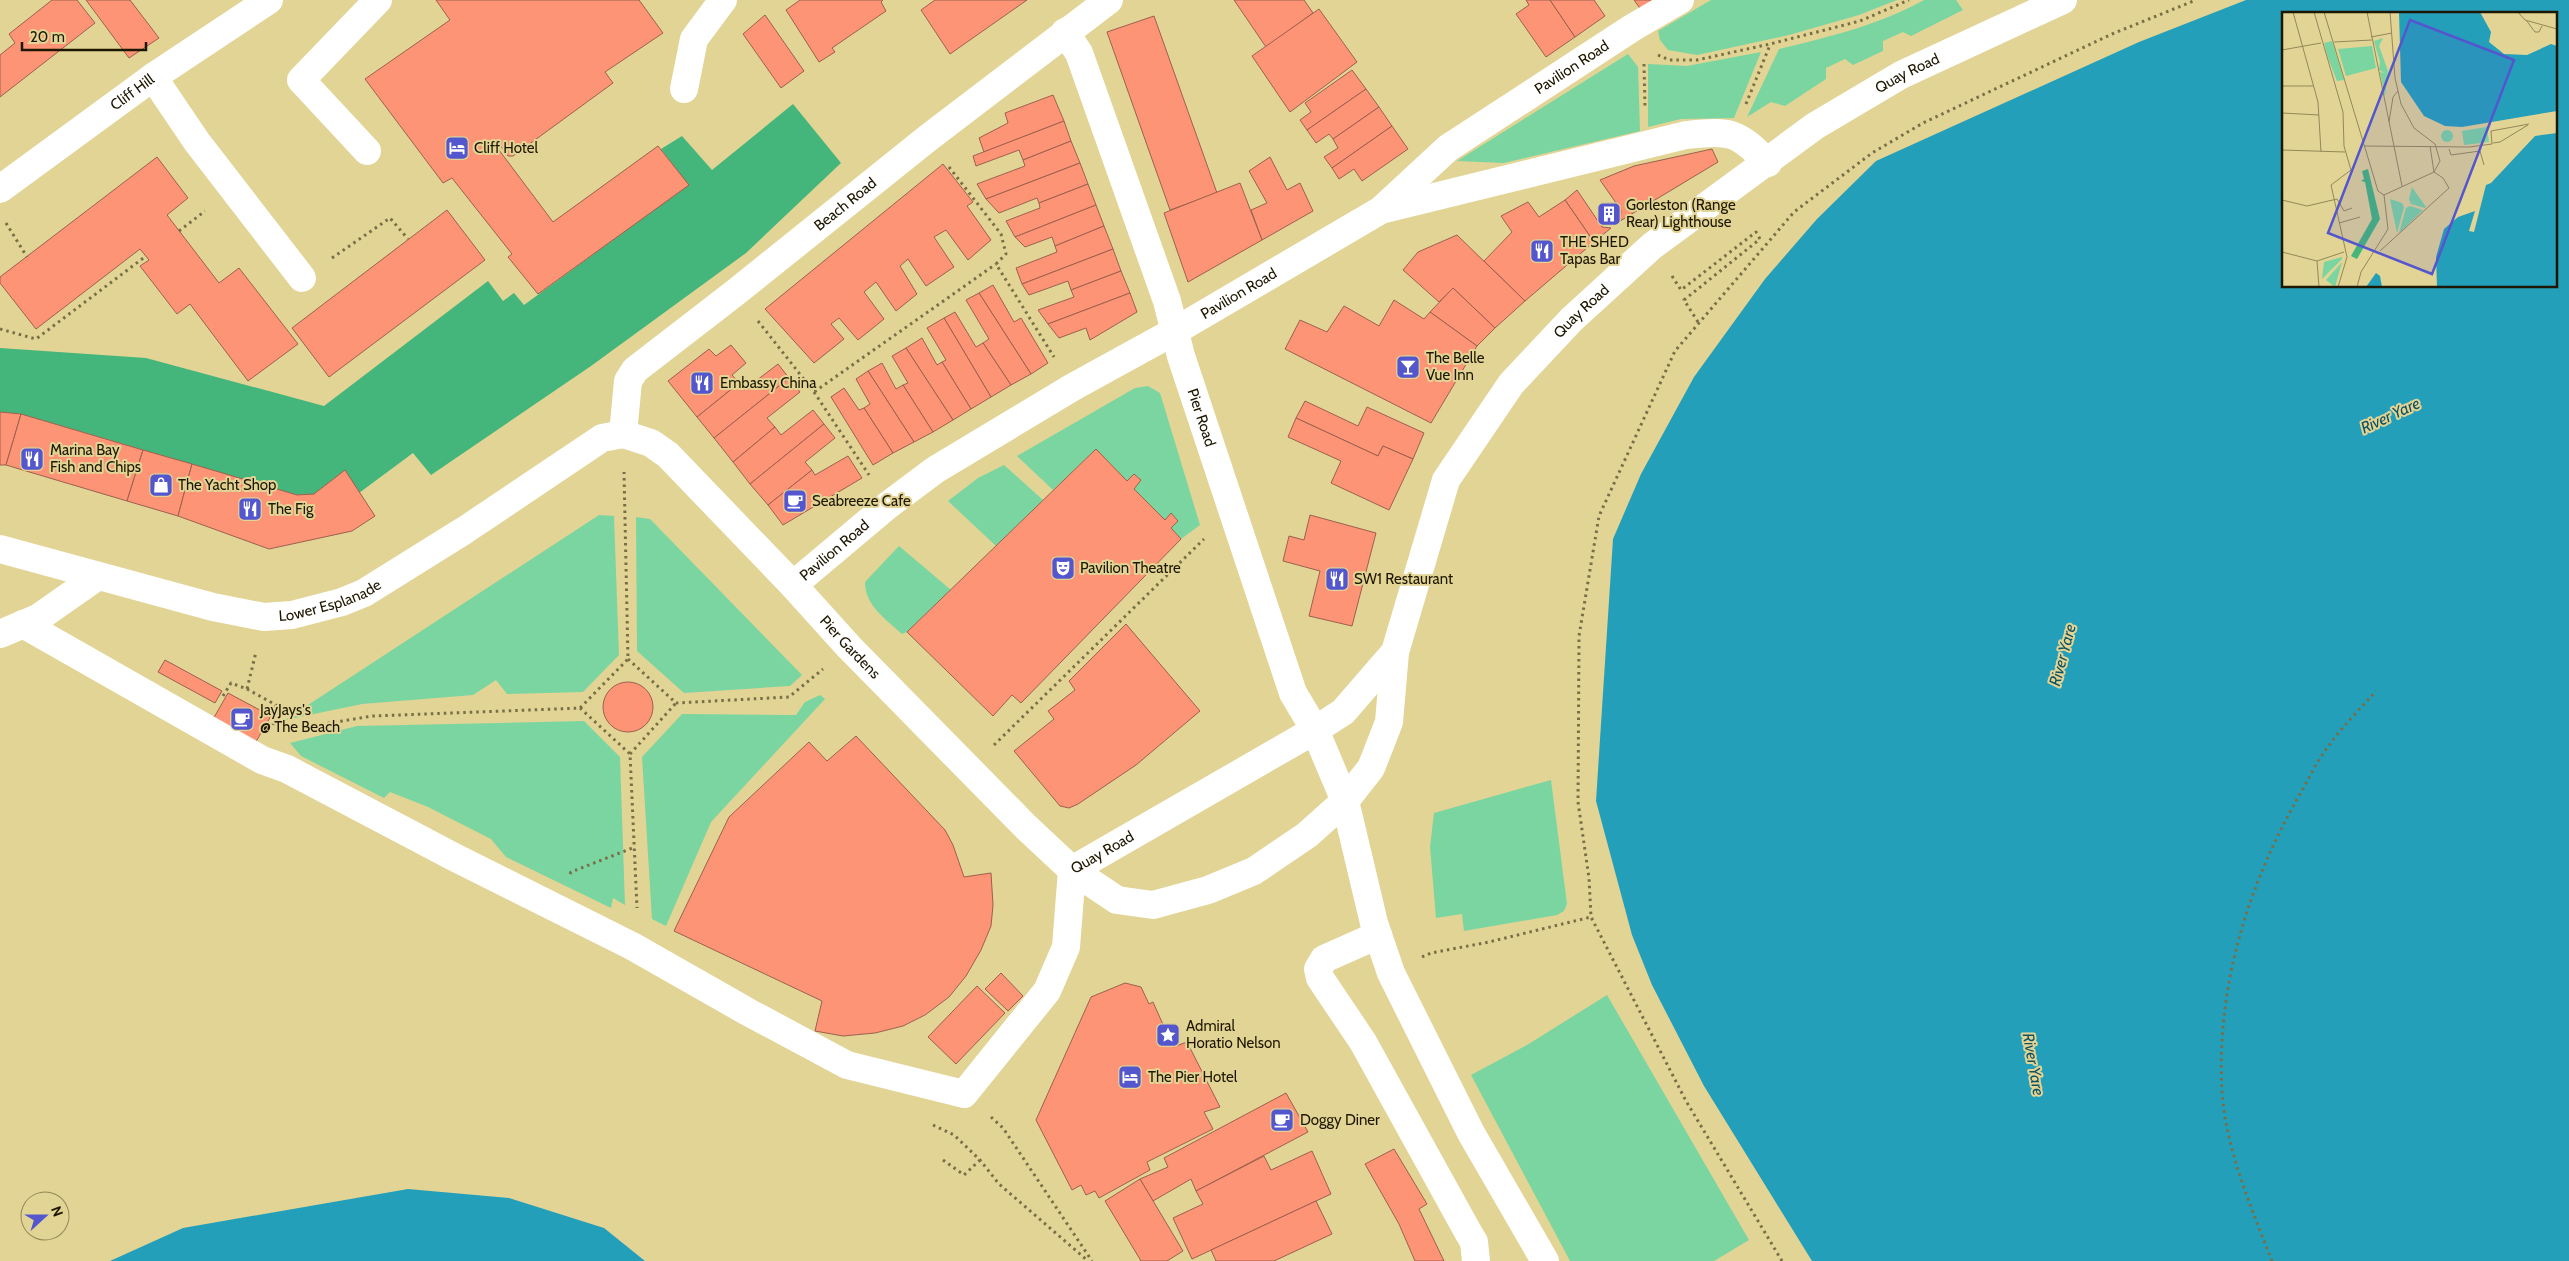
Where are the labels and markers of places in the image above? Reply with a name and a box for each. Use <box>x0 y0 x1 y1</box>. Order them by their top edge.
hotel icon: Cliff Hotel <box>444 135 470 161</box>
place label: Cliff Hotel <box>474 139 538 157</box>
place label: Gorleston (Range Rear) Lighthouse <box>1626 196 1736 231</box>
building icon: Gorleston (Range Rear) Lighthouse <box>1596 201 1622 227</box>
place label: THE SHED Tapas Bar <box>1560 233 1629 268</box>
restaurant icon: THE SHED Tapas Bar <box>1529 238 1555 264</box>
place label: The Belle Vue Inn <box>1426 349 1485 384</box>
bar icon: The Belle Vue Inn <box>1395 354 1421 380</box>
restaurant icon: Embassy China <box>689 370 715 396</box>
place label: Embassy China <box>720 374 817 392</box>
place label: Marina Bay Fish and Chips <box>50 441 141 476</box>
restaurant icon: Marina Bay Fish and Chips <box>19 446 45 472</box>
shop icon: The Yacht Shop <box>148 472 174 498</box>
place label: The Yacht Shop <box>178 476 276 494</box>
cafe icon: Seabreeze Cafe <box>782 488 808 514</box>
place label: Seabreeze Cafe <box>812 492 911 510</box>
restaurant icon: The Fig <box>237 496 263 522</box>
place label: The Fig <box>268 500 314 518</box>
theatre icon: Pavilion Theatre <box>1050 555 1076 581</box>
place label: Pavilion Theatre <box>1080 559 1181 577</box>
restaurant icon: SW1 Restaurant <box>1324 566 1350 592</box>
place label: SW1 Restaurant <box>1354 570 1453 588</box>
place label: JayJays's @ The Beach <box>259 701 340 736</box>
cafe icon: JayJays's @ The Beach <box>229 706 255 732</box>
place label: Admiral Horatio Nelson <box>1186 1017 1281 1052</box>
place icon: Admiral Horatio Nelson <box>1155 1022 1181 1048</box>
hotel icon: The Pier Hotel <box>1117 1064 1143 1090</box>
place label: The Pier Hotel <box>1148 1068 1238 1086</box>
cafe icon: Doggy Diner <box>1269 1107 1295 1133</box>
place label: Doggy Diner <box>1300 1111 1380 1129</box>

